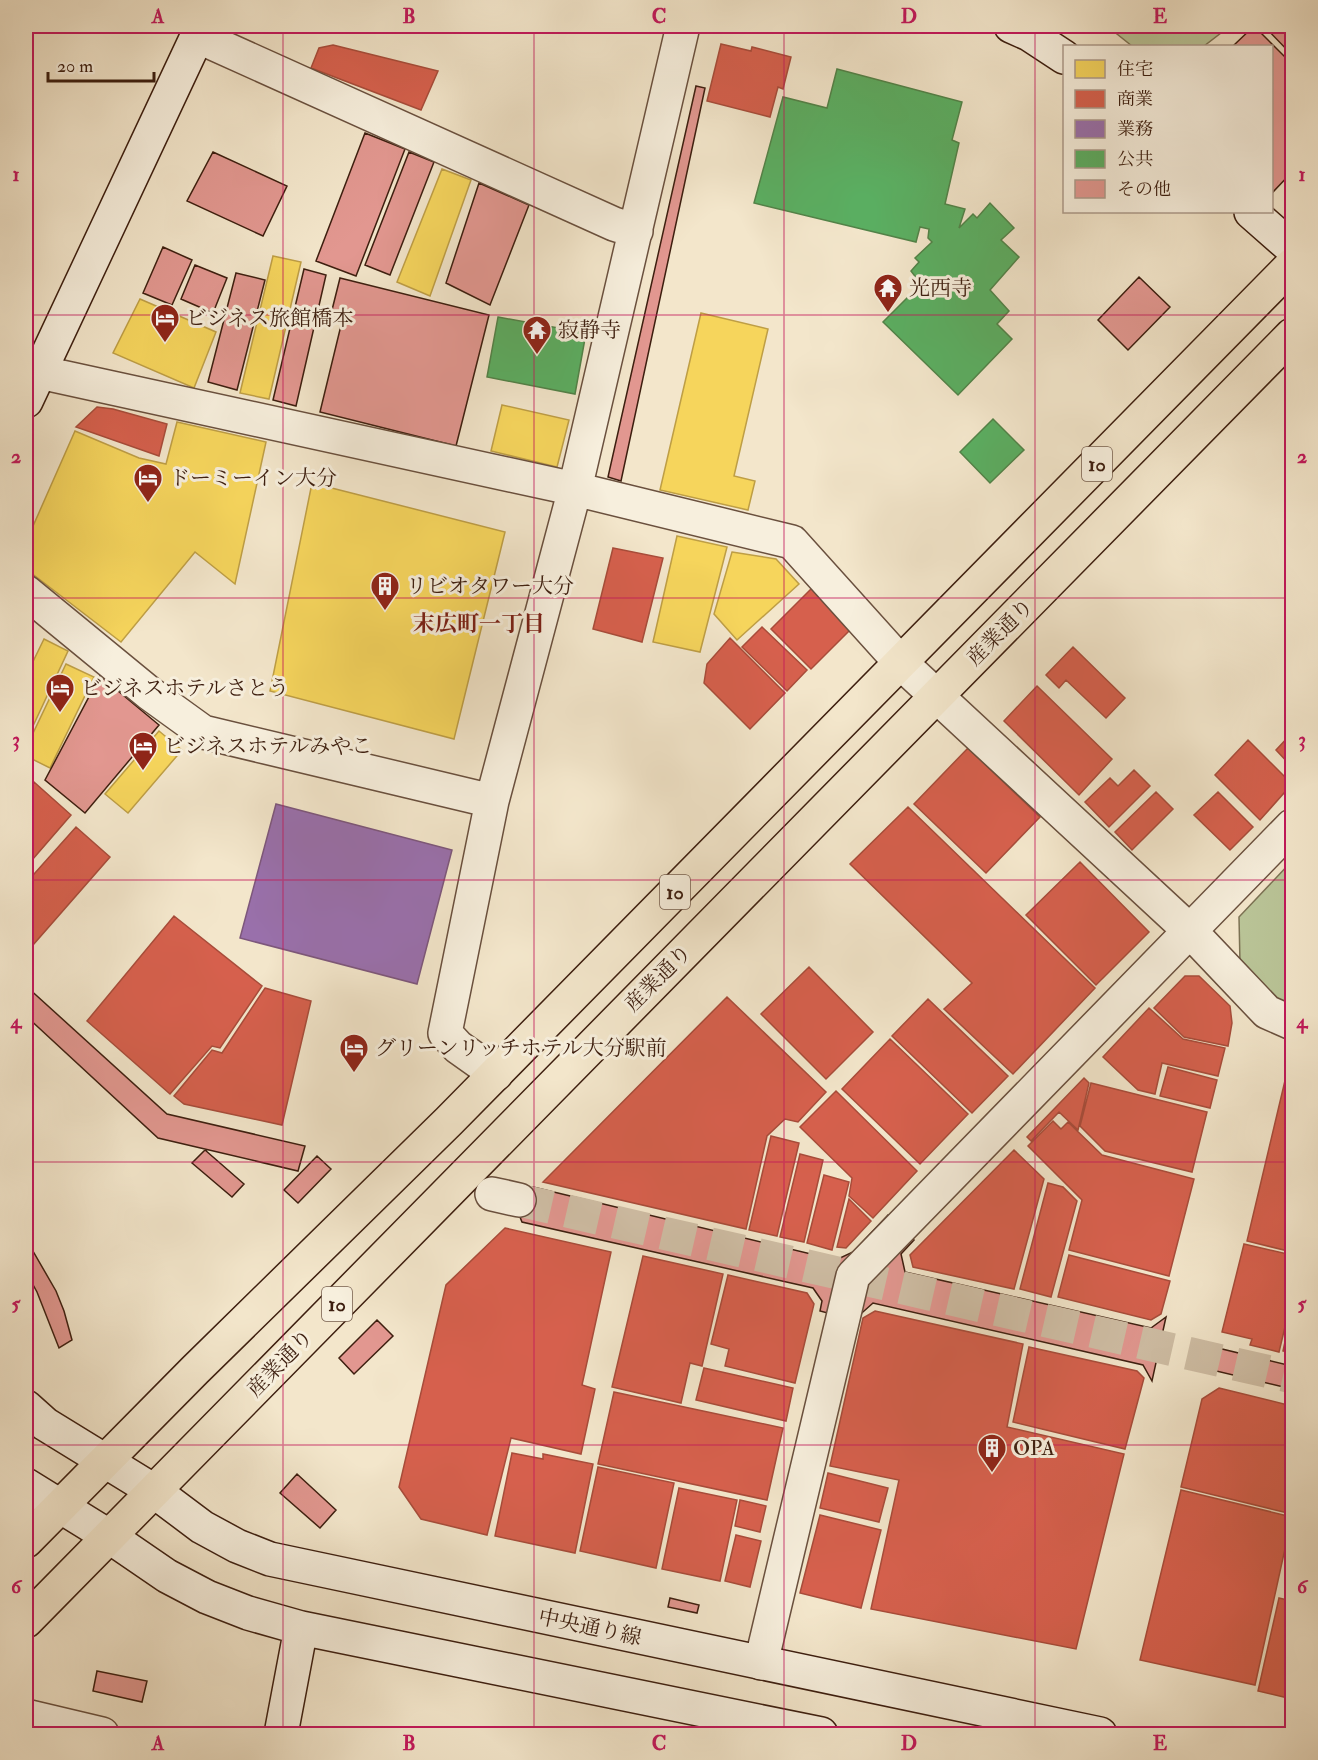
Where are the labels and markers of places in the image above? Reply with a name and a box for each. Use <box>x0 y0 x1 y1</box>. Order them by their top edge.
temple icon: 光西寺 <box>872 272 904 314</box>
place label: 光西寺 <box>909 275 972 302</box>
hotel icon: ビジネス旅館橋本 <box>149 302 181 344</box>
place label: ビジネス旅館橋本 <box>186 305 353 332</box>
temple icon: 寂静寺 <box>521 314 553 356</box>
place label: 寂静寺 <box>558 317 621 344</box>
hotel icon: ドーミーイン大分 <box>132 462 164 504</box>
place label: ドーミーイン大分 <box>169 465 337 492</box>
building icon: リビオタワー大分 <box>369 570 401 612</box>
place label: リビオタワー大分 <box>406 573 574 600</box>
hotel icon: ビジネスホテルさとう <box>44 672 76 714</box>
place label: ビジネスホテルさとう <box>81 675 289 702</box>
hotel icon: ビジネスホテルみやこ <box>127 730 159 772</box>
place label: ビジネスホテルみやこ <box>164 733 372 760</box>
hotel icon: グリーンリッチホテル大分駅前 <box>338 1032 370 1074</box>
place label: グリーンリッチホテル大分駅前 <box>375 1035 667 1062</box>
building icon: OPA <box>976 1432 1008 1474</box>
place label: OPA <box>1013 1435 1055 1462</box>

